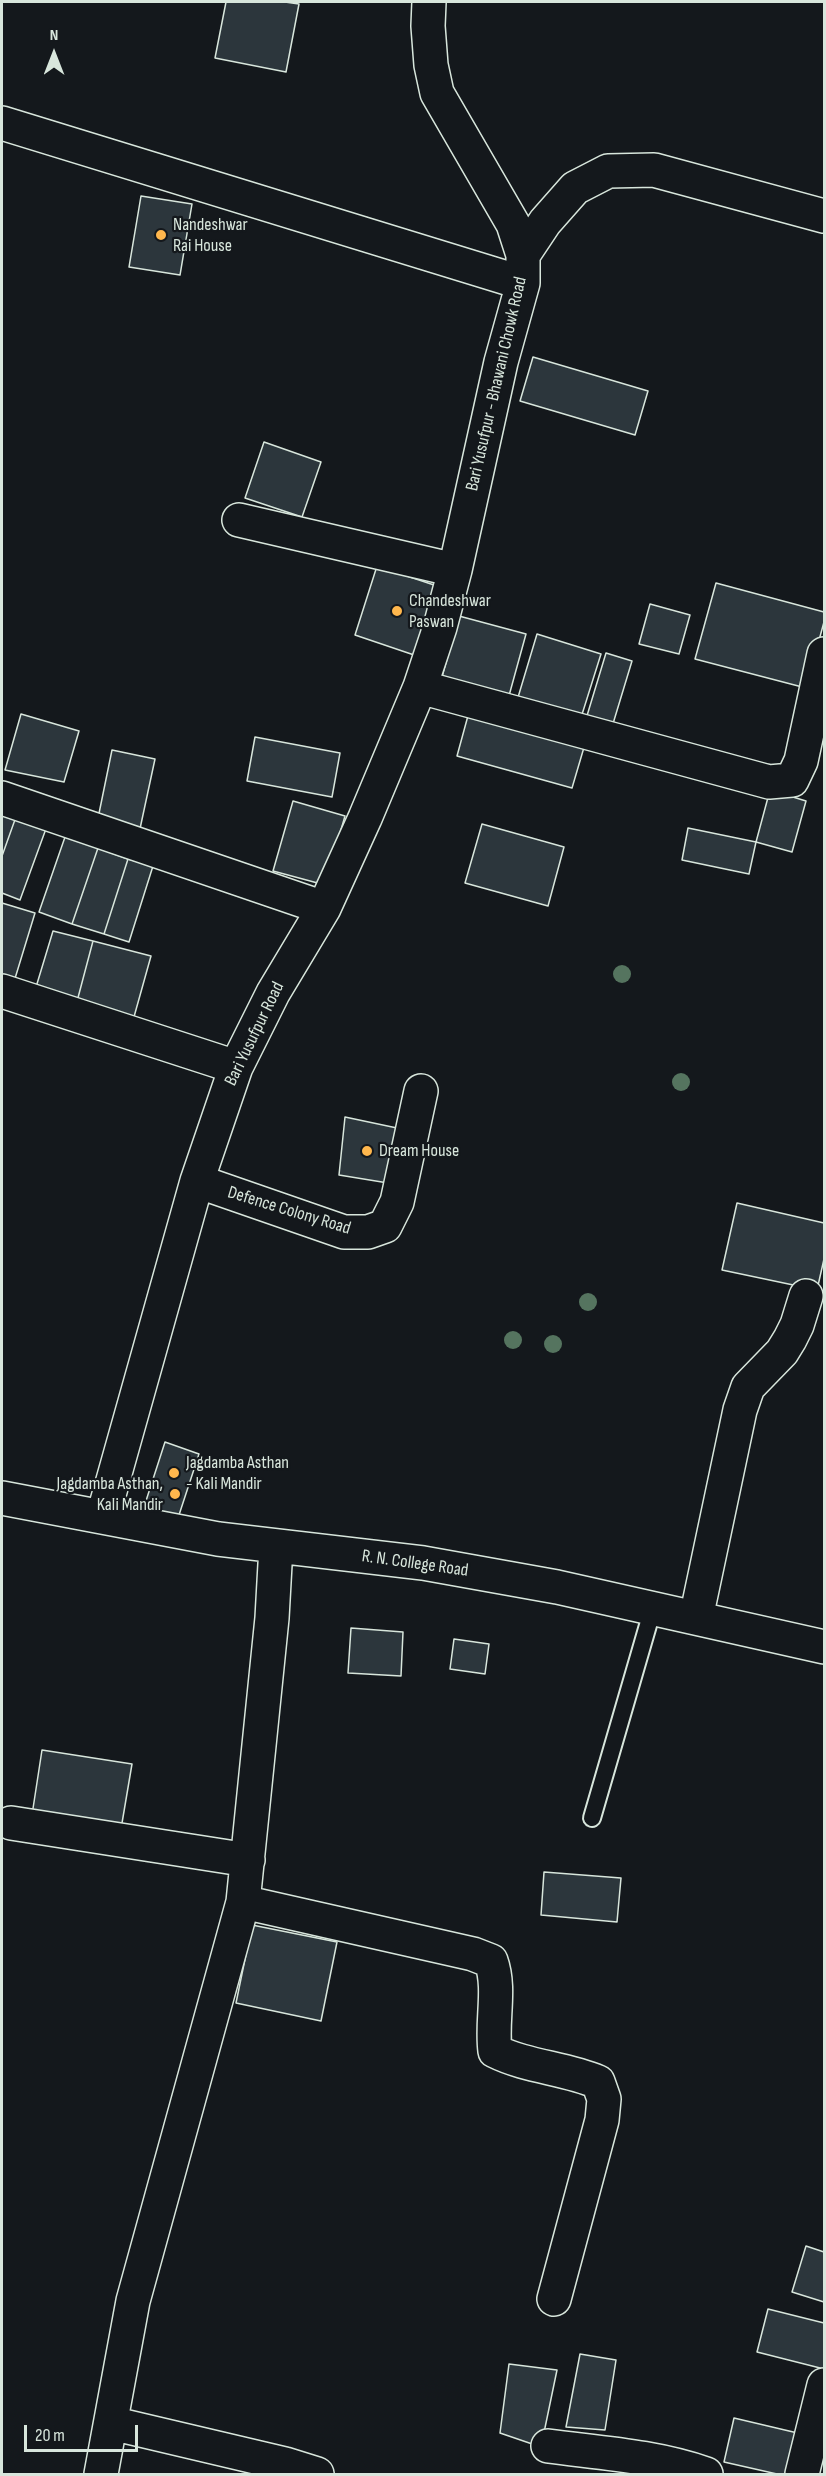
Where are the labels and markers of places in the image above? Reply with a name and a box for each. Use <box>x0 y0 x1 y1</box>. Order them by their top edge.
place label: Nandeshwar Rai House <box>173 214 248 256</box>
marker: Nandeshwar Rai House <box>154 228 168 242</box>
place label: Chandeshwar Paswan <box>409 590 491 632</box>
marker: Chandeshwar Paswan <box>390 604 404 618</box>
place label: Dream House <box>379 1140 459 1162</box>
marker: Dream House <box>360 1144 374 1158</box>
place label: Jagdamba Asthan - Kali Mandir <box>186 1452 289 1494</box>
marker: Jagdamba Asthan - Kali Mandir <box>167 1466 181 1480</box>
place label: Jagdamba Asthan, Kali Mandir <box>57 1473 163 1516</box>
marker: Jagdamba Asthan, Kali Mandir <box>168 1487 182 1501</box>

